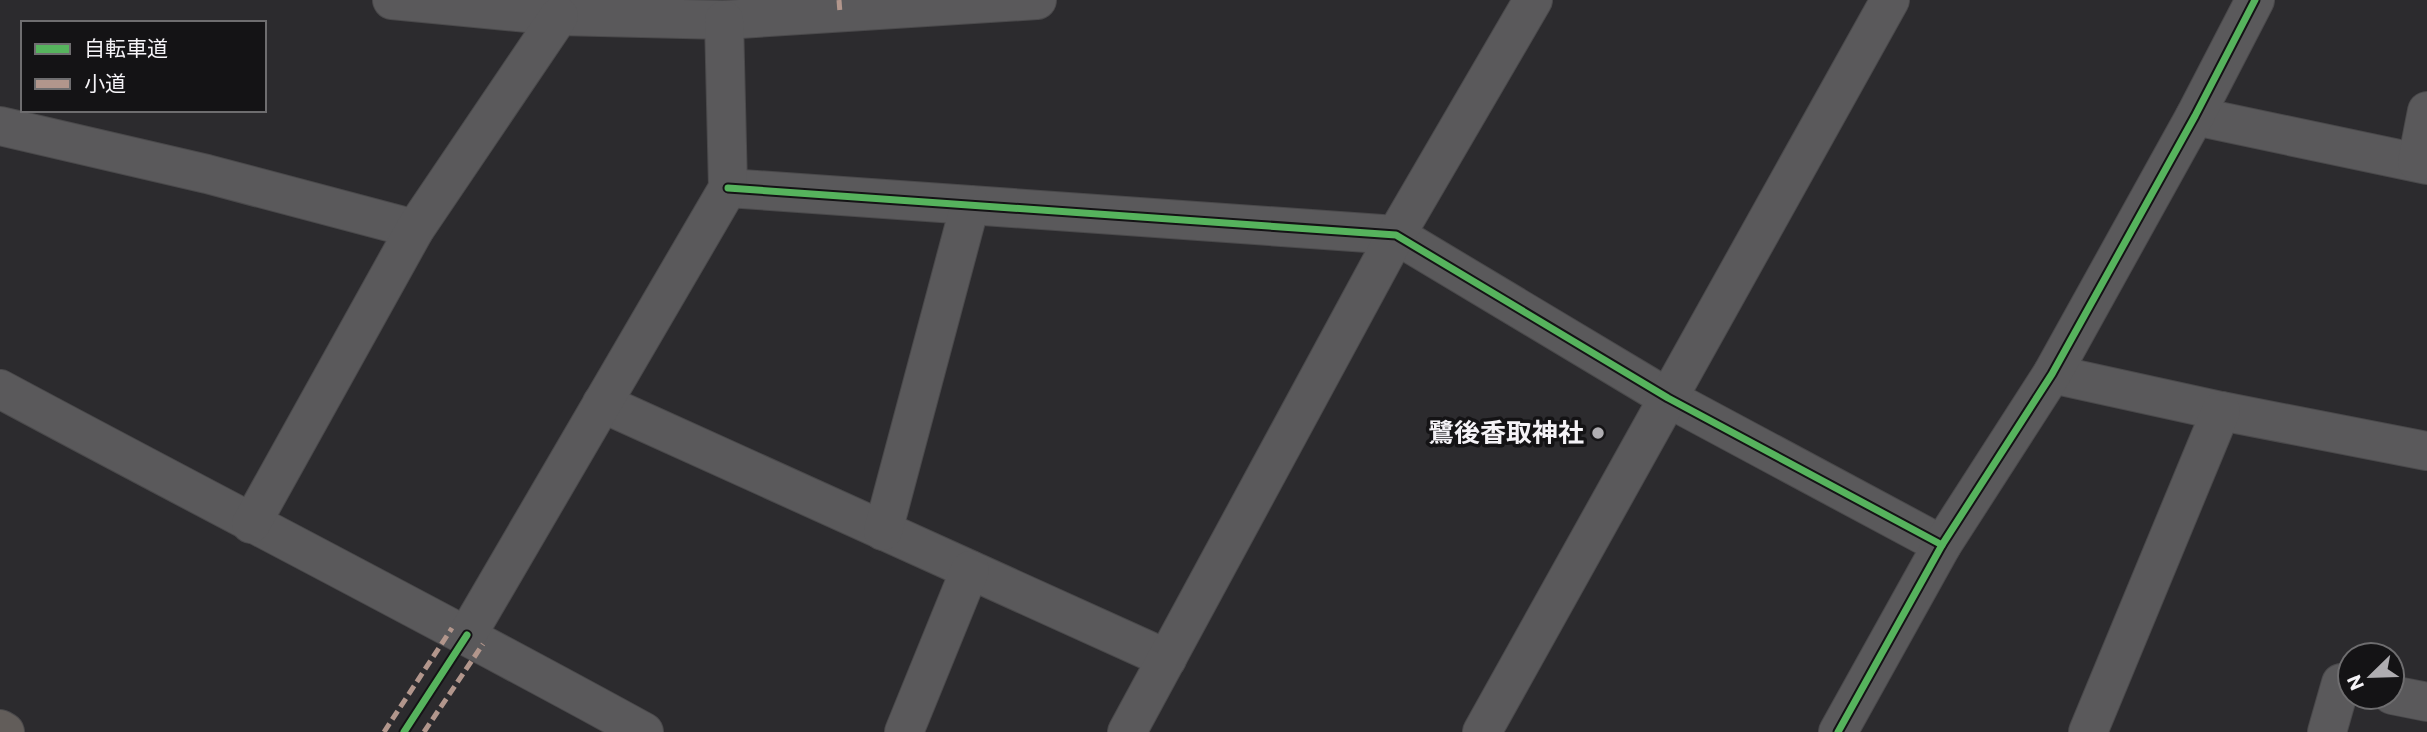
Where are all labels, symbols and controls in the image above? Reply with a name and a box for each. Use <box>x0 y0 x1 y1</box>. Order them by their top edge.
legend <box>21 21 266 112</box>
text: 自転車道 <box>84 35 168 60</box>
text: 小道 <box>84 70 126 95</box>
place label: 鷺後香取神社 <box>1428 416 1584 447</box>
marker: 鷺後香取神社 <box>1590 425 1606 441</box>
north arrow <box>2336 641 2406 711</box>
text: N <box>2342 672 2368 694</box>

